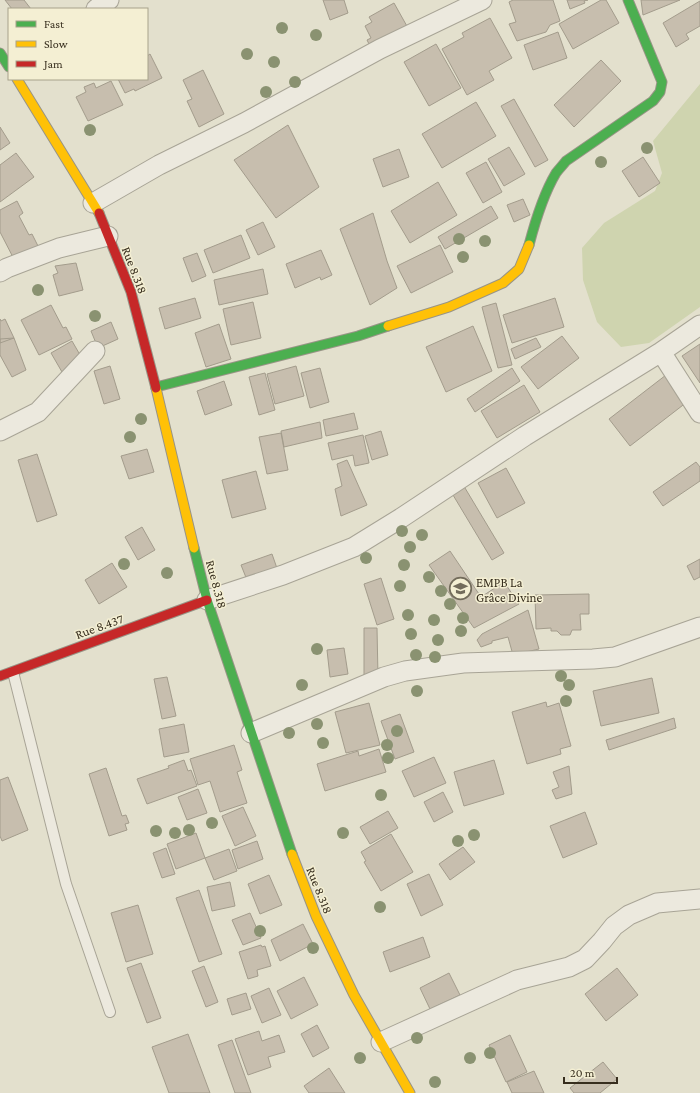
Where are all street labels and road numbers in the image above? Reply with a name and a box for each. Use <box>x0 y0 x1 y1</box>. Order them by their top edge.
street label: Rue 8.318 <box>119 244 150 296</box>
street label: Rue 8.318 <box>203 558 230 610</box>
street label: Rue 8.437 <box>73 611 125 642</box>
street label: Rue 8.318 <box>303 864 336 916</box>

